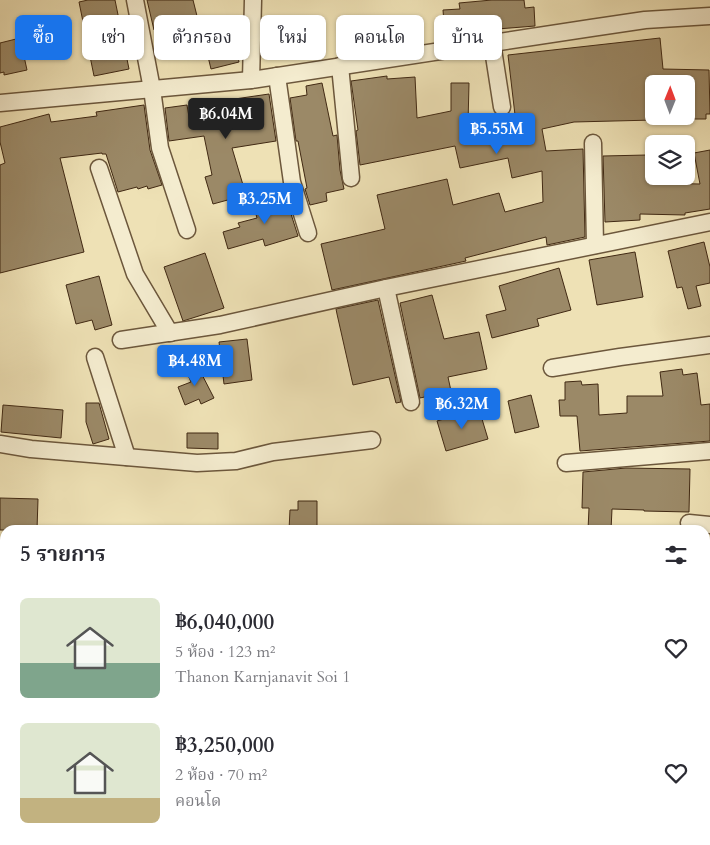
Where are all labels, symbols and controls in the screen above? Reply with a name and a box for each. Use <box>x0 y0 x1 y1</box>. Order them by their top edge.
chip: ซื้อ <box>15 15 72 60</box>
chip: เช่า <box>82 15 144 60</box>
chip: ตัวกรอง <box>154 15 250 60</box>
chip: ใหม่ <box>260 15 326 60</box>
chip: คอนโด <box>336 15 424 60</box>
chip: บ้าน <box>434 15 502 60</box>
north arrow <box>645 75 695 125</box>
map controls <box>645 75 695 185</box>
pin: ฿6.04M <box>185 98 267 140</box>
text: ฿6.04M <box>199 103 253 125</box>
pin: ฿5.55M <box>456 112 538 155</box>
text: ฿5.55M <box>470 118 524 140</box>
button: layers <box>645 135 695 185</box>
pin: ฿3.25M <box>224 182 306 225</box>
text: ฿3.25M <box>238 188 292 210</box>
pin: ฿4.48M <box>154 344 236 387</box>
text: ฿4.48M <box>168 350 222 372</box>
pin: ฿6.32M <box>421 388 503 430</box>
text: ฿6.32M <box>435 393 489 415</box>
text: 5 รายการ <box>20 540 106 569</box>
icon: filters <box>662 541 690 569</box>
text: ฿6,040,000 <box>175 608 274 637</box>
icon: home <box>60 618 120 678</box>
icon: heart <box>662 634 690 662</box>
text: 5 ห้อง · 123 m² <box>175 641 275 663</box>
text: Thanon Karnjanavit Soi 1 <box>175 666 350 688</box>
text: ฿3,250,000 <box>175 731 274 760</box>
icon: home <box>60 743 120 803</box>
icon: heart <box>662 759 690 787</box>
text: 2 ห้อง · 70 m² <box>175 764 267 786</box>
text: คอนโด <box>175 790 221 812</box>

